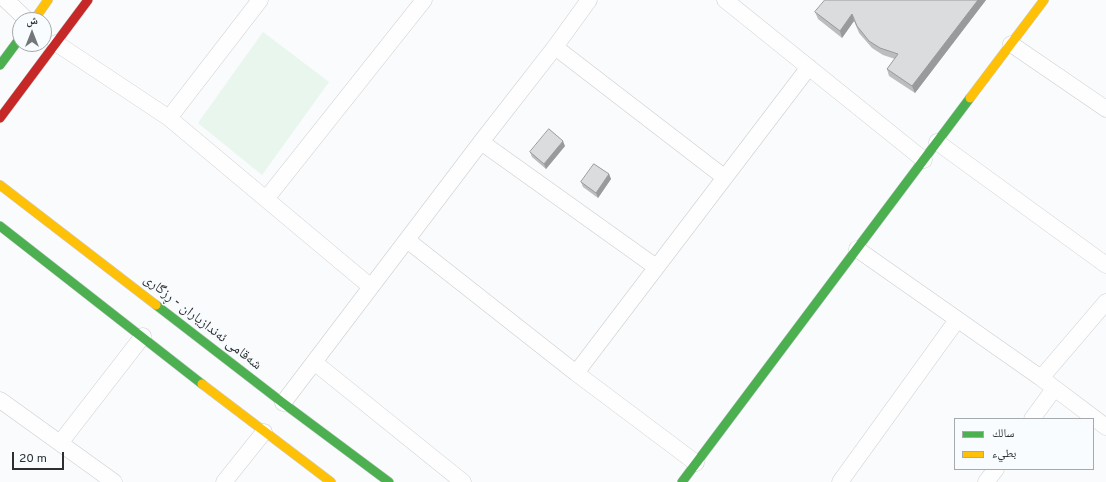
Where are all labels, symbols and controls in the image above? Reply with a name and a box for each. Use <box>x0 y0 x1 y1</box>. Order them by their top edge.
north arrow <box>12 12 52 52</box>
text: ش <box>26 14 38 28</box>
street label: شەقامی ئەندازیاران - ڕزگاری <box>140 272 264 374</box>
legend <box>954 418 1094 470</box>
text: سالك <box>992 426 1014 442</box>
scale bar <box>14 444 66 470</box>
text: بطيء <box>992 446 1016 462</box>
text: 20 m <box>19 451 47 467</box>

